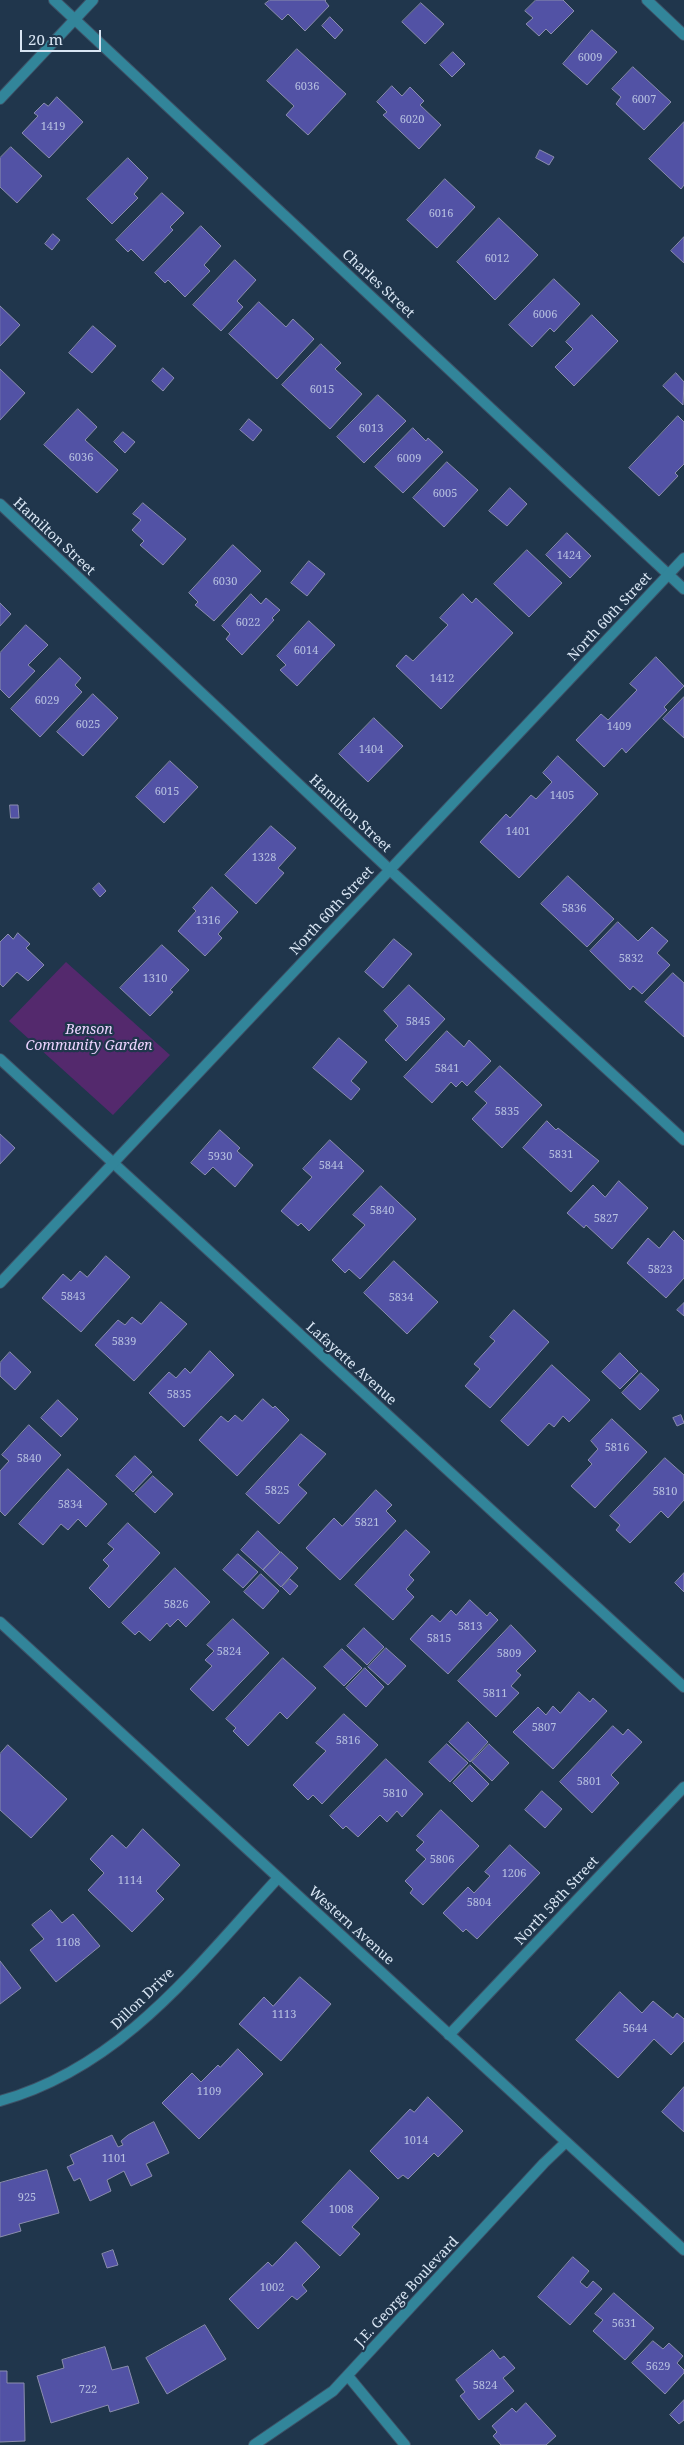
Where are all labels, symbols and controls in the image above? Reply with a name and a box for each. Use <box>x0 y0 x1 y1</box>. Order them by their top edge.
scale bar <box>22 20 104 52</box>
text: 20 m <box>28 29 63 49</box>
house number: 6009 <box>578 51 602 65</box>
house number: 6036 <box>295 80 319 94</box>
house number: 6007 <box>632 93 656 107</box>
house number: 6020 <box>400 113 424 127</box>
house number: 1419 <box>41 120 65 134</box>
house number: 6016 <box>429 207 453 221</box>
street label: Charles Street <box>338 246 418 322</box>
house number: 6012 <box>485 252 509 266</box>
house number: 6006 <box>533 308 557 322</box>
house number: 6015 <box>310 383 334 397</box>
house number: 6013 <box>359 422 383 436</box>
house number: 6036 <box>69 451 93 465</box>
house number: 6009 <box>397 452 421 466</box>
house number: 6005 <box>433 487 457 501</box>
street label: Hamilton Street <box>10 495 98 579</box>
house number: 1424 <box>557 549 581 563</box>
street label: North 60th Street <box>565 569 655 665</box>
house number: 6030 <box>213 575 237 589</box>
house number: 6022 <box>236 616 260 630</box>
house number: 6014 <box>294 644 318 658</box>
house number: 1412 <box>430 672 454 686</box>
house number: 6029 <box>35 694 59 708</box>
house number: 6025 <box>76 718 100 732</box>
house number: 1409 <box>607 720 631 734</box>
house number: 1404 <box>359 743 383 757</box>
street label: Hamilton Street <box>306 772 394 856</box>
house number: 6015 <box>155 785 179 799</box>
house number: 1405 <box>550 789 574 803</box>
house number: 1401 <box>506 825 530 839</box>
house number: 1328 <box>252 851 276 865</box>
street label: North 60th Street <box>287 863 377 959</box>
house number: 5836 <box>562 902 586 916</box>
house number: 1316 <box>196 914 220 928</box>
house number: 5832 <box>619 952 643 966</box>
house number: 1310 <box>143 972 167 986</box>
house number: 5845 <box>406 1015 430 1029</box>
park label: Benson Community Garden <box>26 1022 152 1054</box>
house number: 5841 <box>435 1062 459 1076</box>
house number: 5835 <box>495 1105 519 1119</box>
house number: 5831 <box>549 1148 573 1162</box>
house number: 5930 <box>208 1150 232 1164</box>
house number: 5844 <box>319 1159 343 1173</box>
house number: 5840 <box>370 1204 394 1218</box>
house number: 5827 <box>594 1212 618 1226</box>
house number: 5823 <box>648 1263 672 1277</box>
house number: 5843 <box>61 1290 85 1304</box>
house number: 5834 <box>389 1291 413 1305</box>
street label: Lafayette Avenue <box>302 1319 400 1409</box>
house number: 5839 <box>112 1335 136 1349</box>
house number: 5835 <box>167 1388 191 1402</box>
house number: 5816 <box>605 1441 629 1455</box>
house number: 5840 <box>17 1452 41 1466</box>
house number: 5825 <box>265 1484 289 1498</box>
house number: 5810 <box>653 1485 677 1499</box>
house number: 5834 <box>58 1498 82 1512</box>
house number: 5821 <box>355 1516 379 1530</box>
house number: 5826 <box>164 1598 188 1612</box>
house number: 5813 <box>458 1620 482 1634</box>
house number: 5815 <box>427 1632 451 1646</box>
house number: 5824 <box>217 1645 241 1659</box>
house number: 5809 <box>497 1647 521 1661</box>
house number: 5811 <box>483 1687 507 1701</box>
house number: 5807 <box>532 1721 556 1735</box>
house number: 5816 <box>336 1734 360 1748</box>
house number: 5801 <box>577 1775 601 1789</box>
house number: 5810 <box>383 1787 407 1801</box>
house number: 5806 <box>430 1853 454 1867</box>
street label: North 58th Street <box>512 1853 602 1949</box>
house number: 1206 <box>502 1867 526 1881</box>
house number: 1114 <box>118 1874 142 1888</box>
street label: Western Avenue <box>305 1883 397 1969</box>
house number: 5804 <box>467 1896 491 1910</box>
house number: 1108 <box>56 1936 80 1950</box>
street label: Dillon Drive <box>108 1965 178 2033</box>
house number: 1113 <box>272 2008 296 2022</box>
house number: 5644 <box>623 2022 647 2036</box>
house number: 1109 <box>197 2085 221 2099</box>
house number: 1014 <box>404 2134 428 2148</box>
house number: 1101 <box>102 2152 126 2166</box>
house number: 925 <box>18 2191 36 2205</box>
house number: 1008 <box>329 2203 353 2217</box>
street label: J.E. George Boulevard <box>352 2233 462 2351</box>
house number: 1002 <box>260 2281 284 2295</box>
house number: 5631 <box>612 2317 636 2331</box>
house number: 5629 <box>646 2360 670 2374</box>
house number: 5824 <box>473 2379 497 2393</box>
house number: 722 <box>79 2383 97 2397</box>

